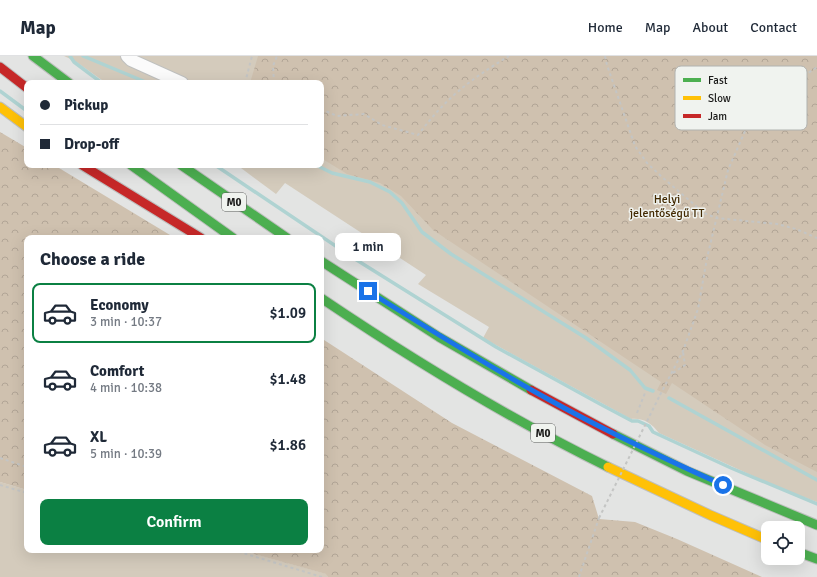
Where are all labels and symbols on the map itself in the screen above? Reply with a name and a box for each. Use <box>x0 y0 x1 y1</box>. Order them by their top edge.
legend <box>675 66 807 130</box>
text: Fast <box>708 74 728 87</box>
text: Slow <box>708 92 731 105</box>
text: Jam <box>708 110 727 123</box>
park label: Helyi jelentőségű TT <box>630 192 704 221</box>
road number: M0 <box>222 193 246 211</box>
callout: 1 min <box>335 233 401 261</box>
route end <box>359 282 377 300</box>
road number: M0 <box>531 424 555 442</box>
route start <box>714 476 732 494</box>

